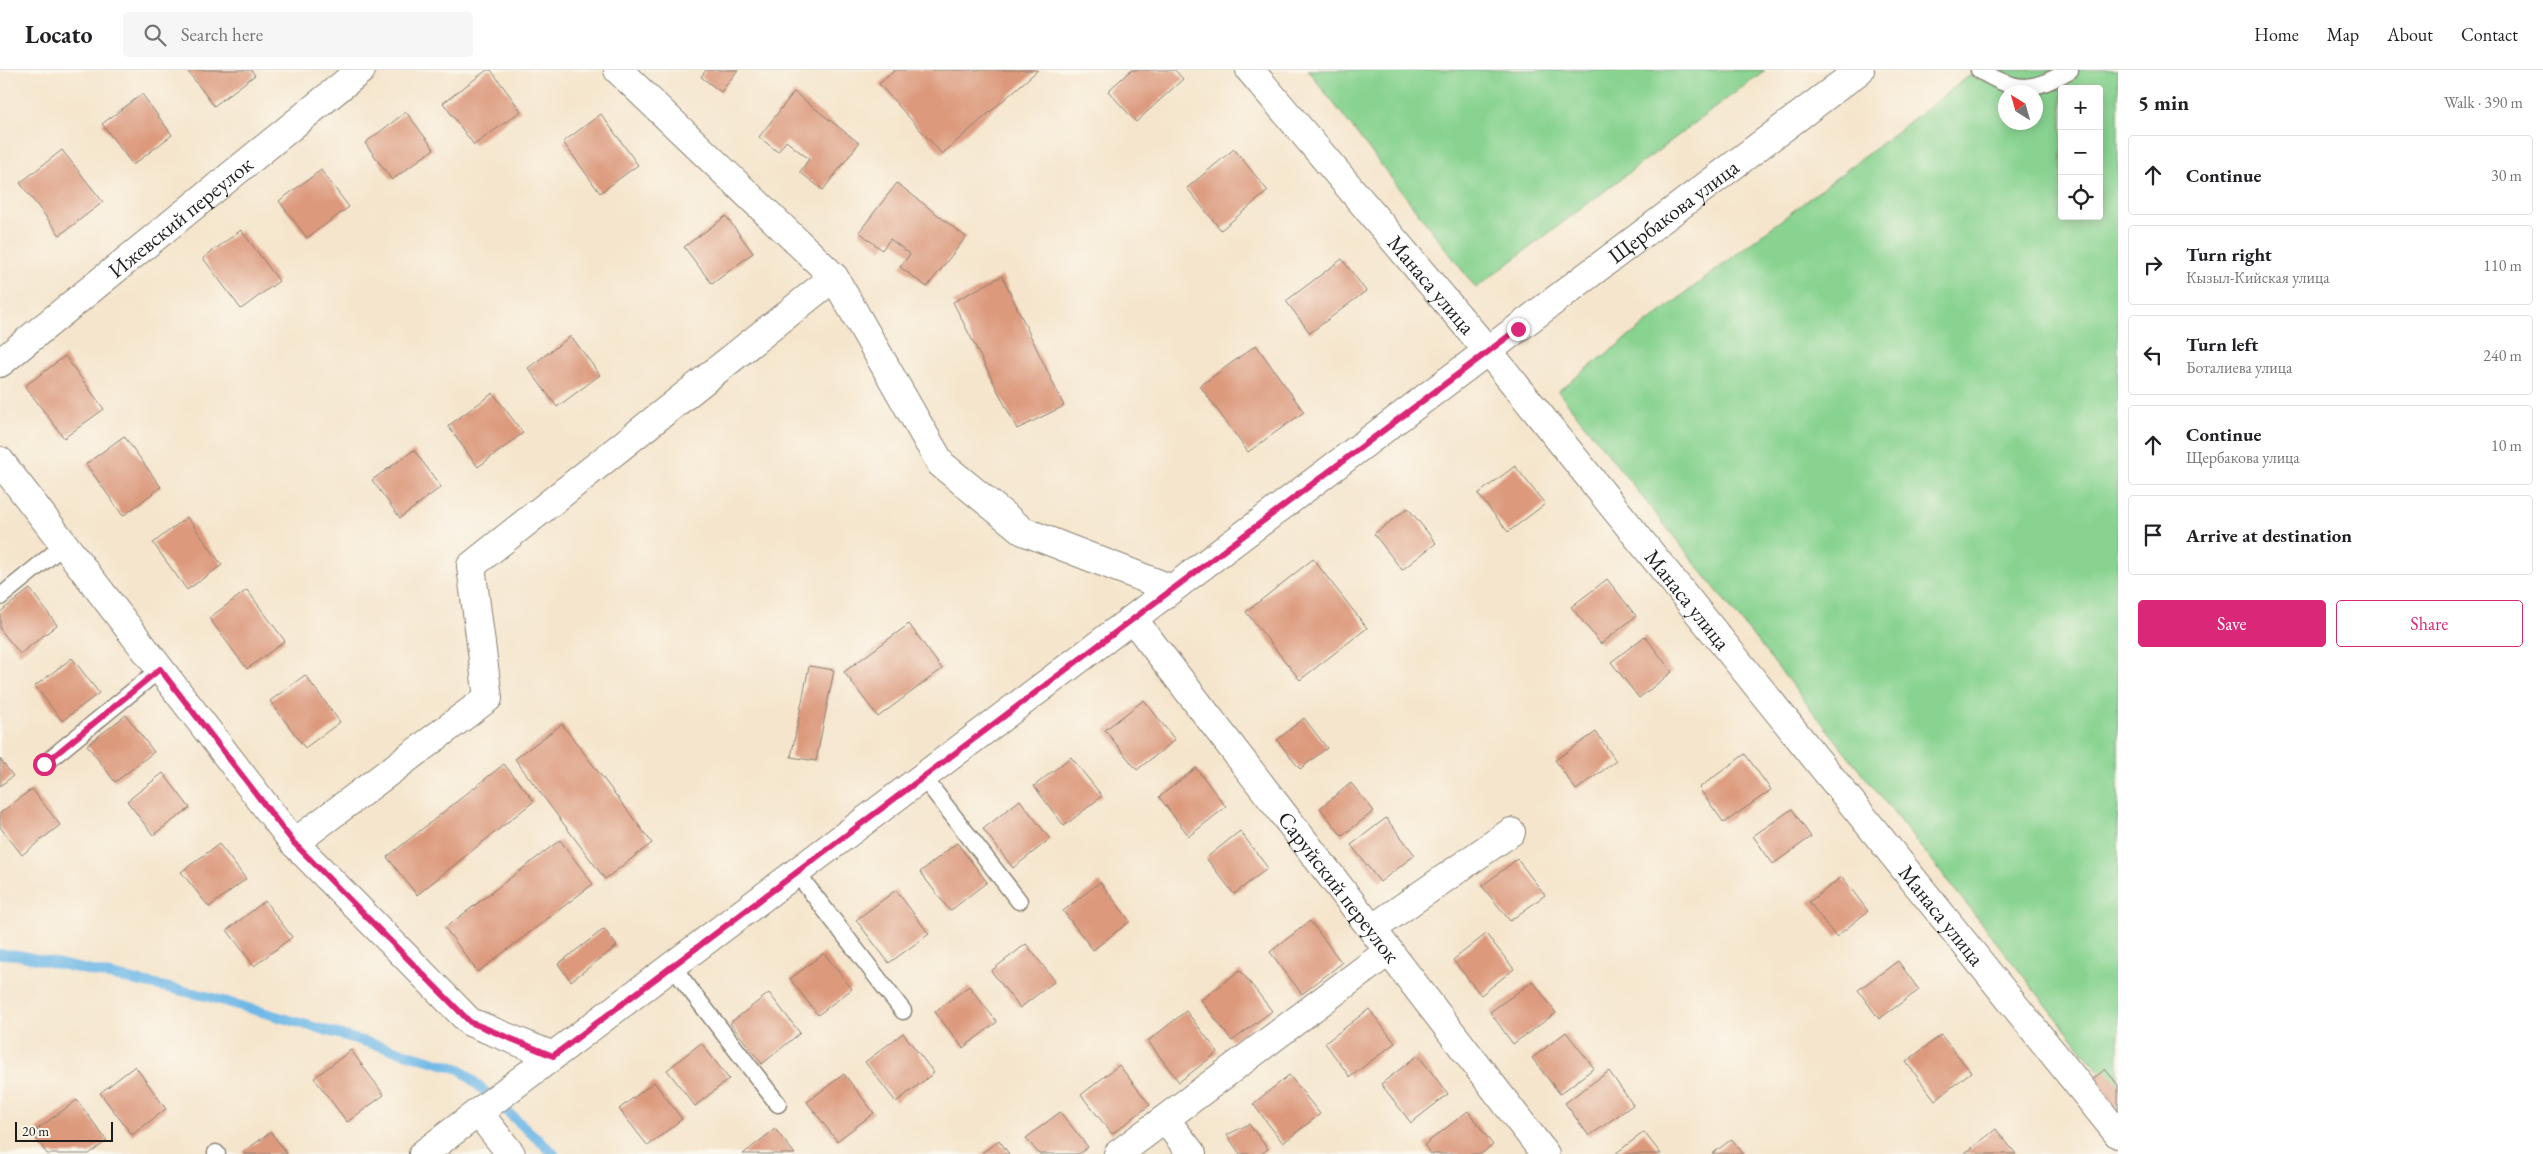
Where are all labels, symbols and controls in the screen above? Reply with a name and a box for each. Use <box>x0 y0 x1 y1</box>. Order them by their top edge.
search box <box>123 12 473 57</box>
text: Locato <box>25 19 93 50</box>
icon: search <box>141 21 169 49</box>
text: Search here <box>181 22 263 47</box>
text: Home <box>2254 23 2299 46</box>
text: Map <box>2327 23 2359 46</box>
text: About <box>2387 23 2433 46</box>
text: Contact <box>2461 23 2518 46</box>
north arrow <box>1998 85 2043 130</box>
map controls <box>2058 85 2103 220</box>
button: + <box>2058 85 2103 130</box>
text: 5 min <box>2138 89 2189 116</box>
text: Walk · 390 m <box>2444 92 2523 113</box>
button: − <box>2058 130 2103 175</box>
street label: Ижевский переулок <box>102 149 259 285</box>
street label: Щербакова улица <box>1602 153 1745 270</box>
icon: ahead <box>2139 161 2167 189</box>
text: Continue <box>2186 163 2261 188</box>
text: 30 m <box>2491 165 2522 186</box>
button: locate <box>2058 175 2103 220</box>
street label: Манаса улица <box>1381 229 1482 341</box>
text: Turn right <box>2186 242 2272 267</box>
icon: right <box>2139 251 2167 279</box>
text: 110 m <box>2483 255 2522 276</box>
text: Кызыл-Кийская улица <box>2186 267 2330 288</box>
route end <box>1507 318 1530 341</box>
text: Turn left <box>2186 332 2258 357</box>
icon: left <box>2139 341 2167 369</box>
text: 240 m <box>2483 345 2522 366</box>
text: Боталиева улица <box>2186 357 2292 378</box>
text: Continue <box>2186 422 2261 447</box>
icon: ahead <box>2139 431 2167 459</box>
text: 10 m <box>2491 435 2522 456</box>
text: Щербакова улица <box>2186 447 2300 468</box>
icon: arrive <box>2139 521 2167 549</box>
text: Arrive at destination <box>2186 523 2352 548</box>
street label: Манаса улица <box>1638 543 1737 656</box>
button: Save <box>2138 600 2326 647</box>
button: Share <box>2336 600 2523 647</box>
route start <box>33 753 56 776</box>
street label: Саруйский переулок <box>1271 805 1407 969</box>
street label: Манаса улица <box>1892 859 1991 972</box>
scale bar <box>15 1119 112 1142</box>
text: 20 m <box>22 1122 49 1140</box>

